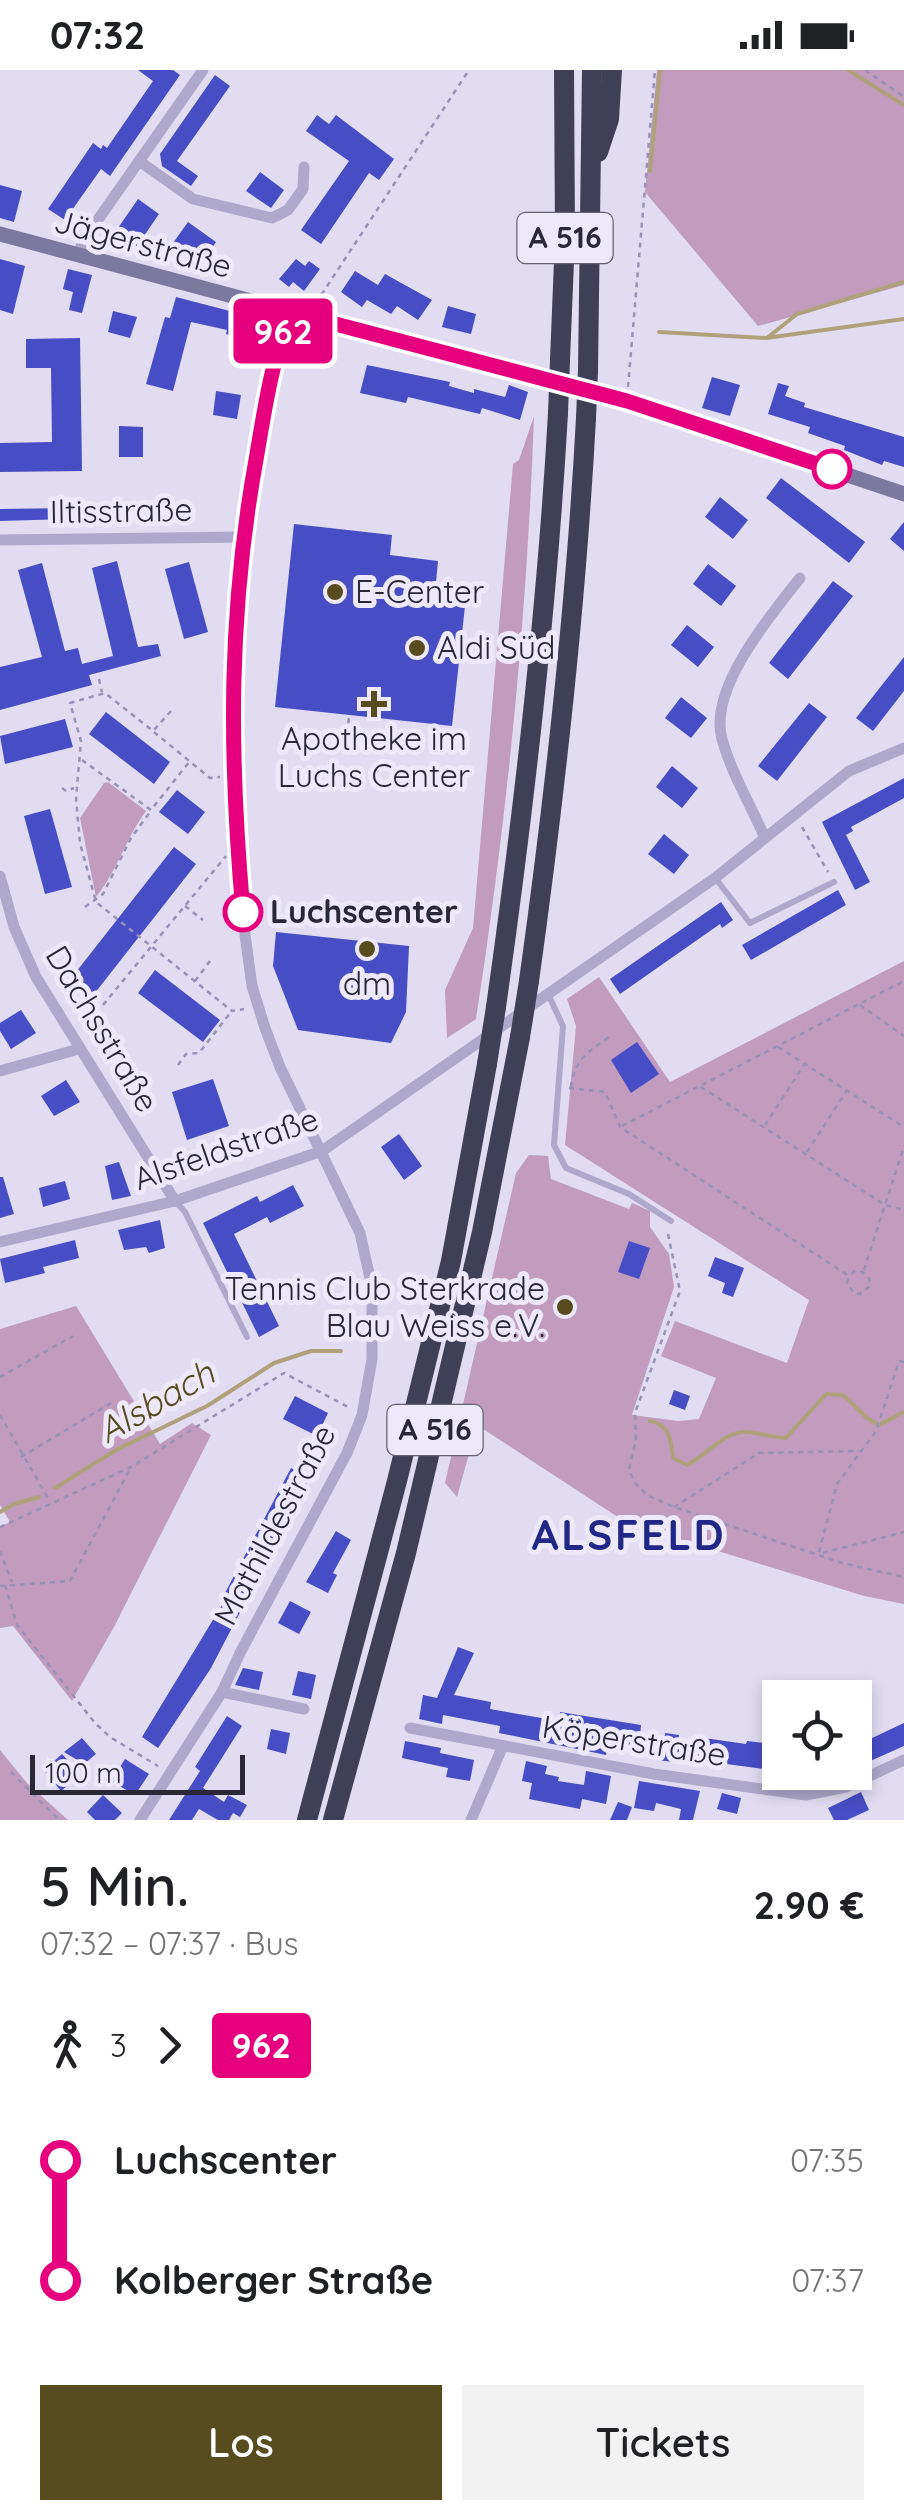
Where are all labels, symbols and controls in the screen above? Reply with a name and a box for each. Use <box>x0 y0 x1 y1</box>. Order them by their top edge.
text: 07:32 <box>50 11 145 59</box>
street label: Jägerstraße <box>50 200 236 286</box>
road number: A 516 <box>518 213 612 263</box>
line badge: 962 <box>226 298 340 364</box>
text: 962 <box>253 309 313 353</box>
unlabelled marker <box>813 450 851 488</box>
street label: Iltisstraße <box>49 489 193 531</box>
place label: E-Center <box>355 571 484 611</box>
marker: E-Center <box>324 581 346 603</box>
place label: Aldi Süd <box>437 627 555 667</box>
marker: Aldi Süd <box>406 637 428 659</box>
marker: Apotheke im Luchs Center <box>363 693 385 715</box>
place label: Apotheke im Luchs Center <box>278 718 470 795</box>
place label: Luchscenter <box>270 891 458 931</box>
marker: Luchscenter <box>224 893 262 931</box>
street label: Dachsstraße <box>38 938 168 1119</box>
marker: dm <box>356 938 378 960</box>
place label: dm <box>343 963 391 1003</box>
street label: Alsfeldstraße <box>128 1098 323 1198</box>
place label: Tennis Club Sterkrade Blau Weiss e.V. <box>224 1268 545 1345</box>
marker: Tennis Club Sterkrade Blau Weiss e.V. <box>554 1296 576 1318</box>
water label: Alsbach <box>89 1350 223 1452</box>
road number: A 516 <box>388 1405 482 1455</box>
street label: Mathildestraße <box>205 1418 344 1631</box>
district label: ALSFELD <box>532 1508 726 1561</box>
map controls <box>762 1680 872 1790</box>
button: locate <box>762 1680 872 1790</box>
street label: Köperstraße <box>539 1706 729 1774</box>
scale bar <box>30 1750 245 1794</box>
text: 100 m <box>45 1755 122 1790</box>
text: 5 Min. <box>40 1851 189 1920</box>
text: 2.90 € <box>754 1881 864 1929</box>
text: 07:32 – 07:37 · Bus <box>40 1923 299 1963</box>
icon: walk <box>40 2018 95 2073</box>
icon: forward <box>142 2018 197 2073</box>
text: 962 <box>232 2023 291 2067</box>
text: 3 <box>110 2025 127 2065</box>
text: Luchscenter <box>114 2136 337 2184</box>
text: 07:35 <box>790 2140 864 2180</box>
text: Kolberger Straße <box>114 2256 433 2304</box>
text: 07:37 <box>791 2260 864 2300</box>
button: Los <box>40 2385 442 2500</box>
button: Tickets <box>462 2385 864 2500</box>

